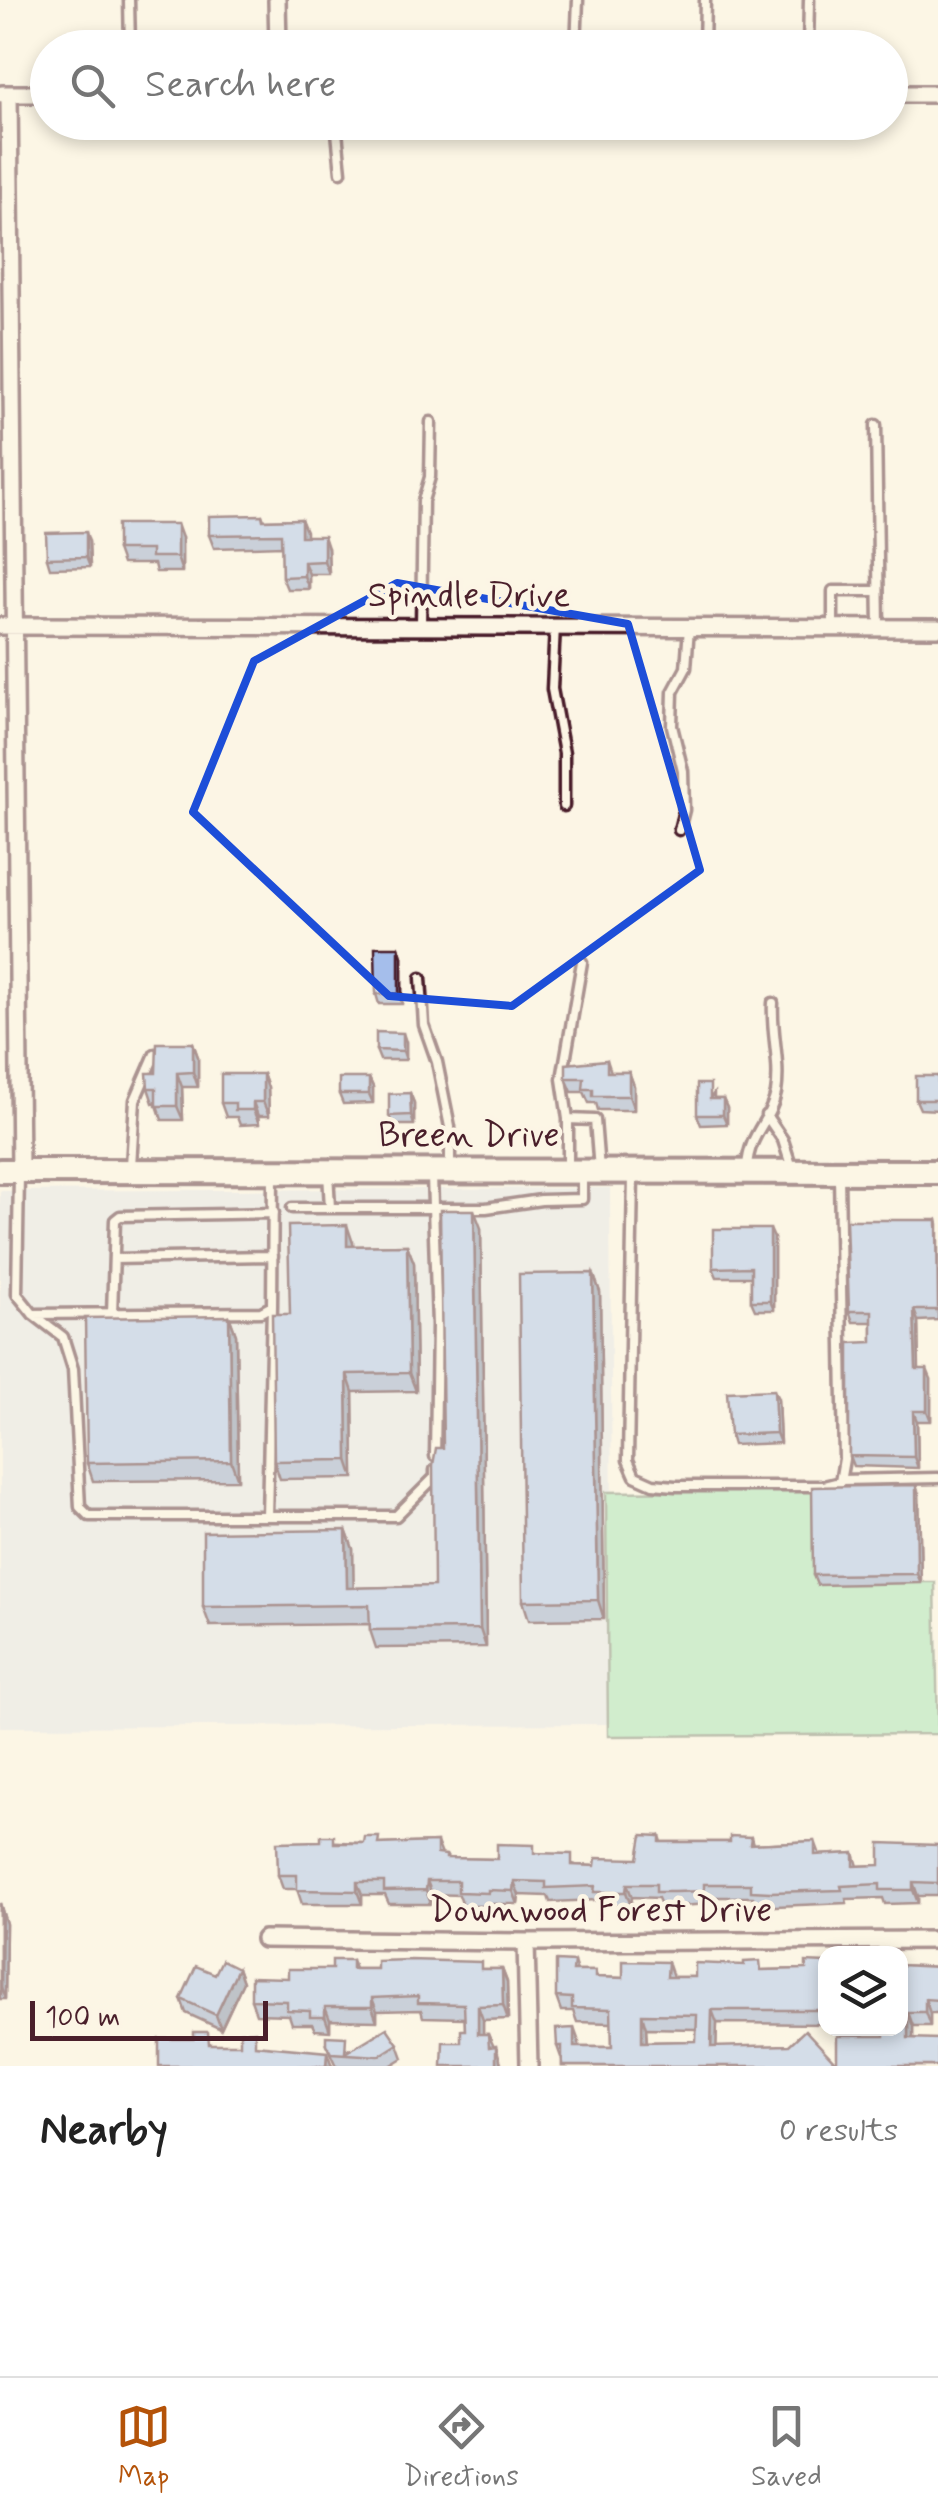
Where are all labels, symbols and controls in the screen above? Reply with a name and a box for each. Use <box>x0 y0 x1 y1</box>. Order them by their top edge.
search box <box>30 30 908 140</box>
icon: search <box>65 58 120 113</box>
text: Search here <box>145 61 336 110</box>
street label: Spindle Drive <box>368 573 570 619</box>
street label: Breen Drive <box>378 1113 560 1159</box>
street label: Downwood Forest Drive <box>430 1888 772 1934</box>
map controls <box>818 1946 908 2036</box>
button: layers <box>818 1946 908 2036</box>
scale bar <box>30 1996 268 2040</box>
text: 100 m <box>45 2000 120 2037</box>
text: Nearby <box>40 2104 168 2159</box>
text: 0 results <box>779 2110 898 2152</box>
tab: Map <box>116 2399 171 2496</box>
tab: Directions <box>404 2399 519 2496</box>
tab: Saved <box>751 2399 822 2496</box>

